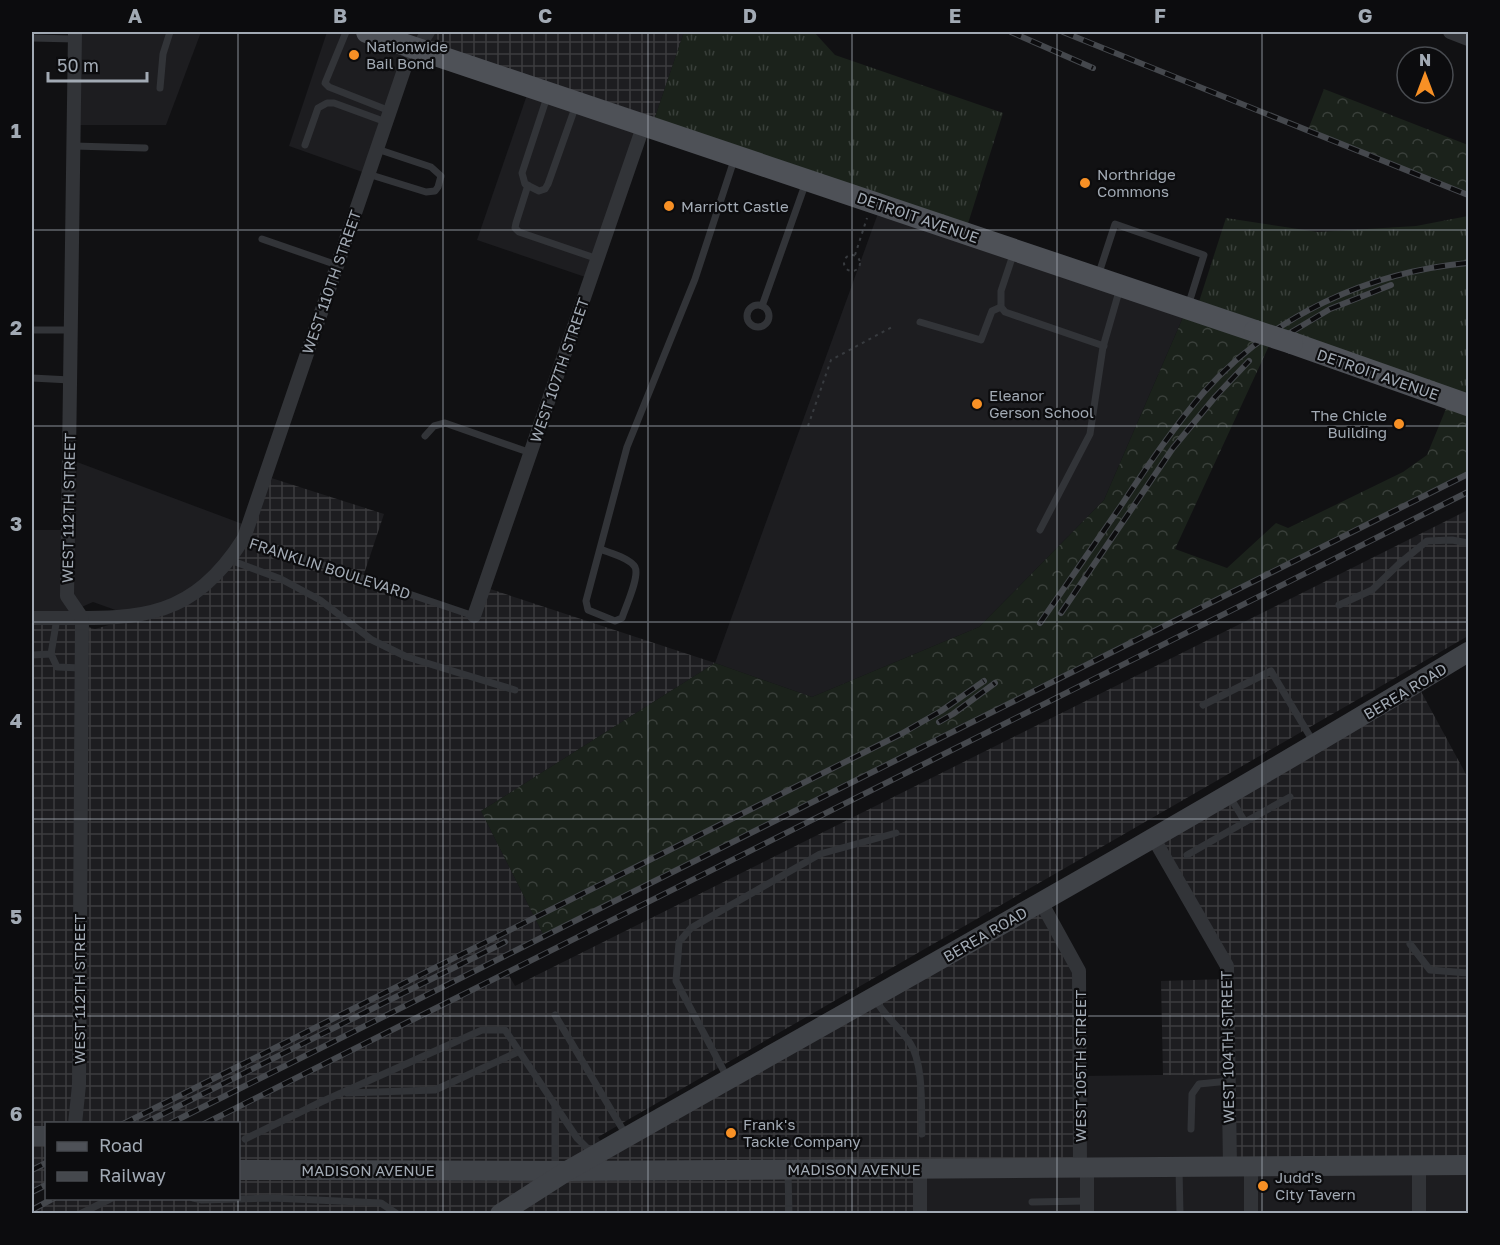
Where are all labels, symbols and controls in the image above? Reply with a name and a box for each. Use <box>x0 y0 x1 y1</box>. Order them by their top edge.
text: A <box>128 3 142 27</box>
text: B <box>333 3 347 27</box>
text: C <box>538 3 552 27</box>
text: D <box>743 3 757 27</box>
text: E <box>949 3 961 27</box>
text: F <box>1154 3 1166 27</box>
text: G <box>1358 3 1372 27</box>
place label: Nationwide Bail Bond <box>366 37 448 72</box>
scale bar <box>48 45 147 83</box>
north arrow <box>1395 45 1455 105</box>
marker: Nationwide Bail Bond <box>347 48 361 62</box>
text: N <box>1419 50 1431 70</box>
text: 50 m <box>57 54 99 76</box>
text: 1 <box>11 118 21 142</box>
place label: Northridge Commons <box>1097 165 1176 200</box>
marker: Northridge Commons <box>1078 176 1092 190</box>
street label: DETROIT AVENUE <box>855 188 981 246</box>
place label: Marriott Castle <box>681 197 789 215</box>
marker: Marriott Castle <box>662 199 676 213</box>
street label: WEST 110TH STREET <box>298 208 364 356</box>
street label: WEST 107TH STREET <box>526 295 592 445</box>
text: 2 <box>10 315 22 339</box>
street label: DETROIT AVENUE <box>1315 345 1441 403</box>
place label: Eleanor Gerson School <box>989 386 1094 421</box>
marker: Eleanor Gerson School <box>970 397 984 411</box>
place label: The Chicle Building <box>1311 406 1387 441</box>
marker: The Chicle Building <box>1392 417 1406 431</box>
street label: WEST 112TH STREET <box>58 433 78 583</box>
text: 3 <box>10 511 22 535</box>
street label: FRANKLIN BOULEVARD <box>247 533 413 603</box>
street label: BEREA ROAD <box>1360 659 1450 723</box>
text: 4 <box>10 708 22 732</box>
street label: BEREA ROAD <box>940 903 1030 965</box>
text: 5 <box>10 904 22 928</box>
street label: WEST 112TH STREET <box>70 914 88 1064</box>
street label: WEST 104TH STREET <box>1217 970 1237 1124</box>
street label: WEST 105TH STREET <box>1071 990 1089 1142</box>
text: 6 <box>10 1101 22 1125</box>
place label: Frank's Tackle Company <box>743 1115 861 1150</box>
legend <box>45 1122 240 1200</box>
marker: Frank's Tackle Company <box>724 1126 738 1140</box>
text: Road <box>99 1134 143 1156</box>
street label: MADISON AVENUE <box>787 1160 921 1178</box>
street label: MADISON AVENUE <box>301 1161 435 1179</box>
text: Railway <box>99 1164 166 1186</box>
place label: Judd's City Tavern <box>1275 1168 1356 1203</box>
marker: Judd's City Tavern <box>1256 1179 1270 1193</box>

